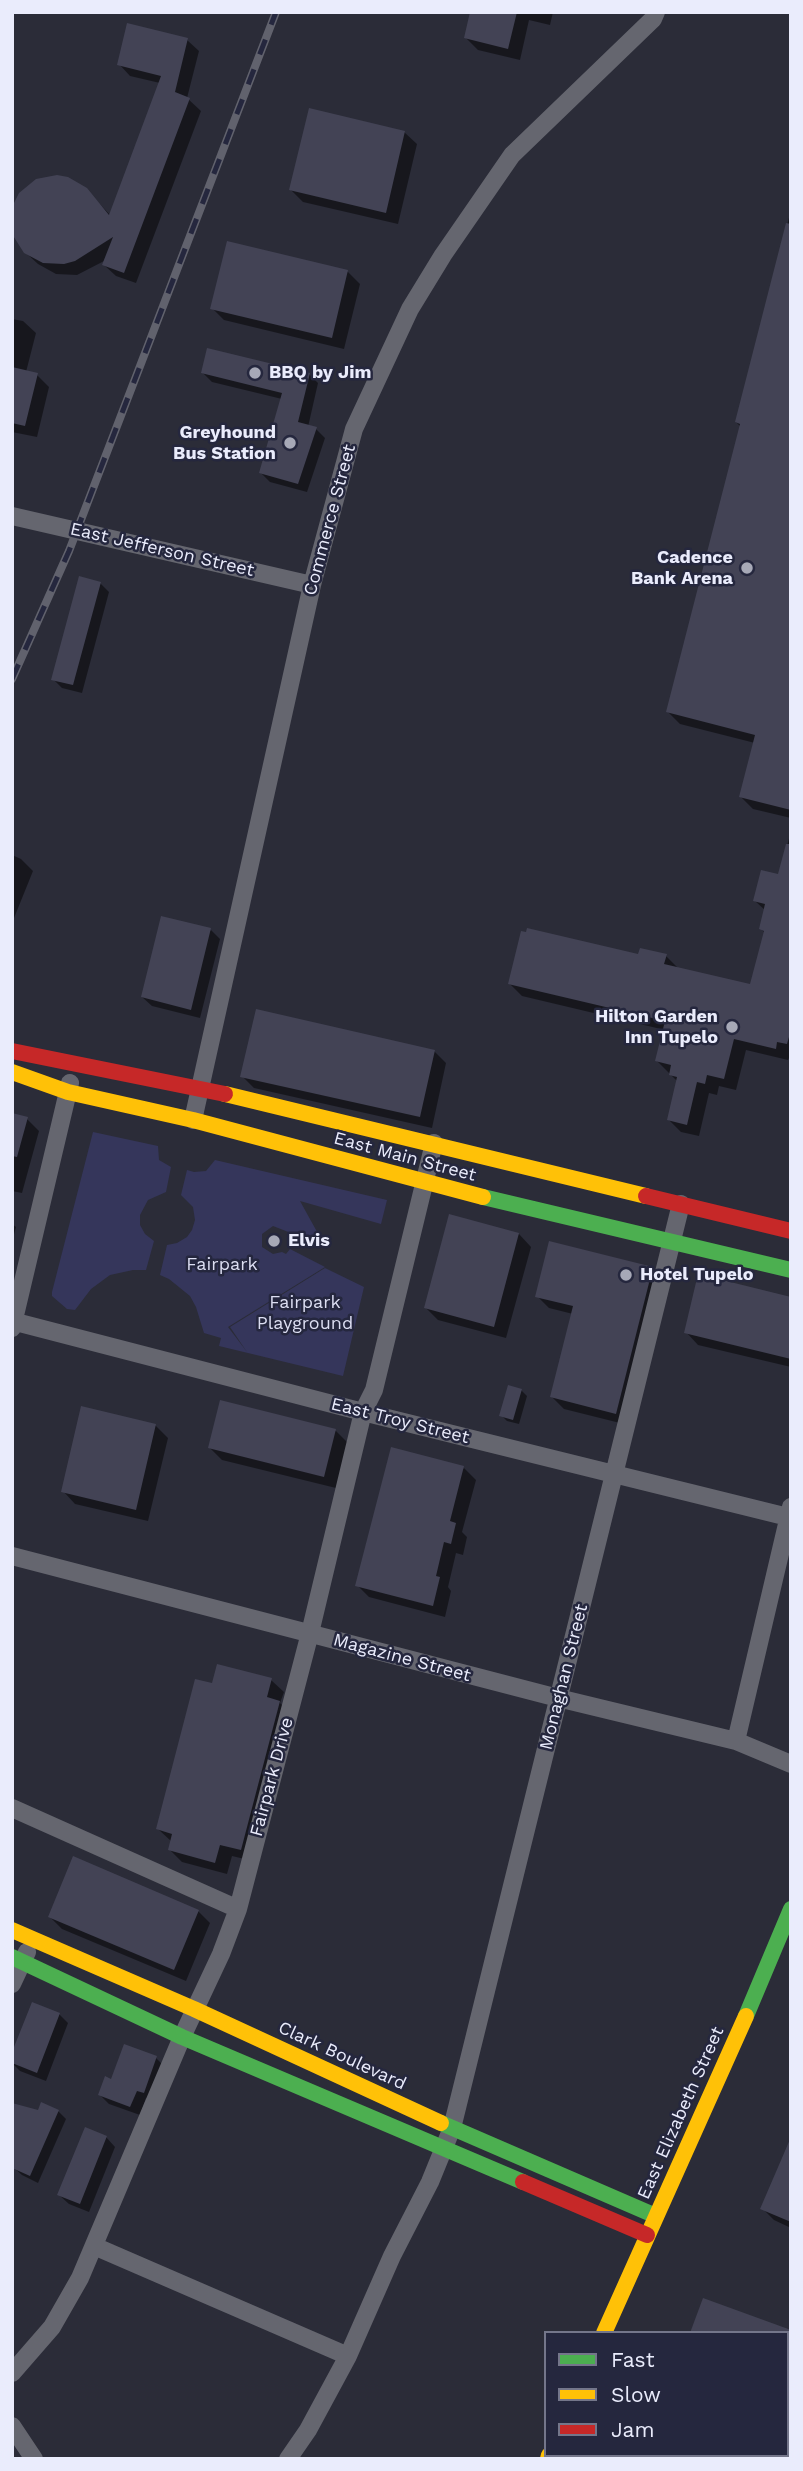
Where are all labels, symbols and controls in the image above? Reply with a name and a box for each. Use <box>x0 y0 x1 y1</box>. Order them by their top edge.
place label: BBQ by Jim <box>269 362 371 384</box>
marker: BBQ by Jim <box>247 365 263 381</box>
place label: Greyhound Bus Station <box>173 422 276 464</box>
marker: Greyhound Bus Station <box>282 435 298 451</box>
street label: Commerce Street <box>299 442 361 598</box>
street label: East Jefferson Street <box>68 518 256 582</box>
place label: Cadence Bank Arena <box>631 547 733 590</box>
marker: Cadence Bank Arena <box>739 560 755 576</box>
place label: Hilton Garden Inn Tupelo <box>595 1006 718 1048</box>
marker: Hilton Garden Inn Tupelo <box>724 1019 740 1035</box>
street label: East Main Street <box>331 1128 479 1186</box>
place label: Elvis <box>288 1230 330 1252</box>
marker: Elvis <box>266 1233 282 1249</box>
park label: Fairpark <box>186 1254 258 1276</box>
place label: Hotel Tupelo <box>640 1264 753 1286</box>
marker: Hotel Tupelo <box>618 1267 634 1283</box>
park label: Fairpark Playground <box>257 1292 353 1334</box>
street label: East Troy Street <box>329 1393 471 1449</box>
street label: Monaghan Street <box>535 1602 593 1752</box>
street label: Magazine Street <box>331 1629 473 1687</box>
street label: Fairpark Drive <box>246 1715 298 1839</box>
street label: Clark Boulevard <box>275 2017 409 2095</box>
street label: East Elizabeth Street <box>633 2023 729 2203</box>
legend <box>544 2331 789 2457</box>
text: Fast <box>611 2347 655 2372</box>
text: Slow <box>611 2382 661 2407</box>
text: Jam <box>611 2417 654 2442</box>

